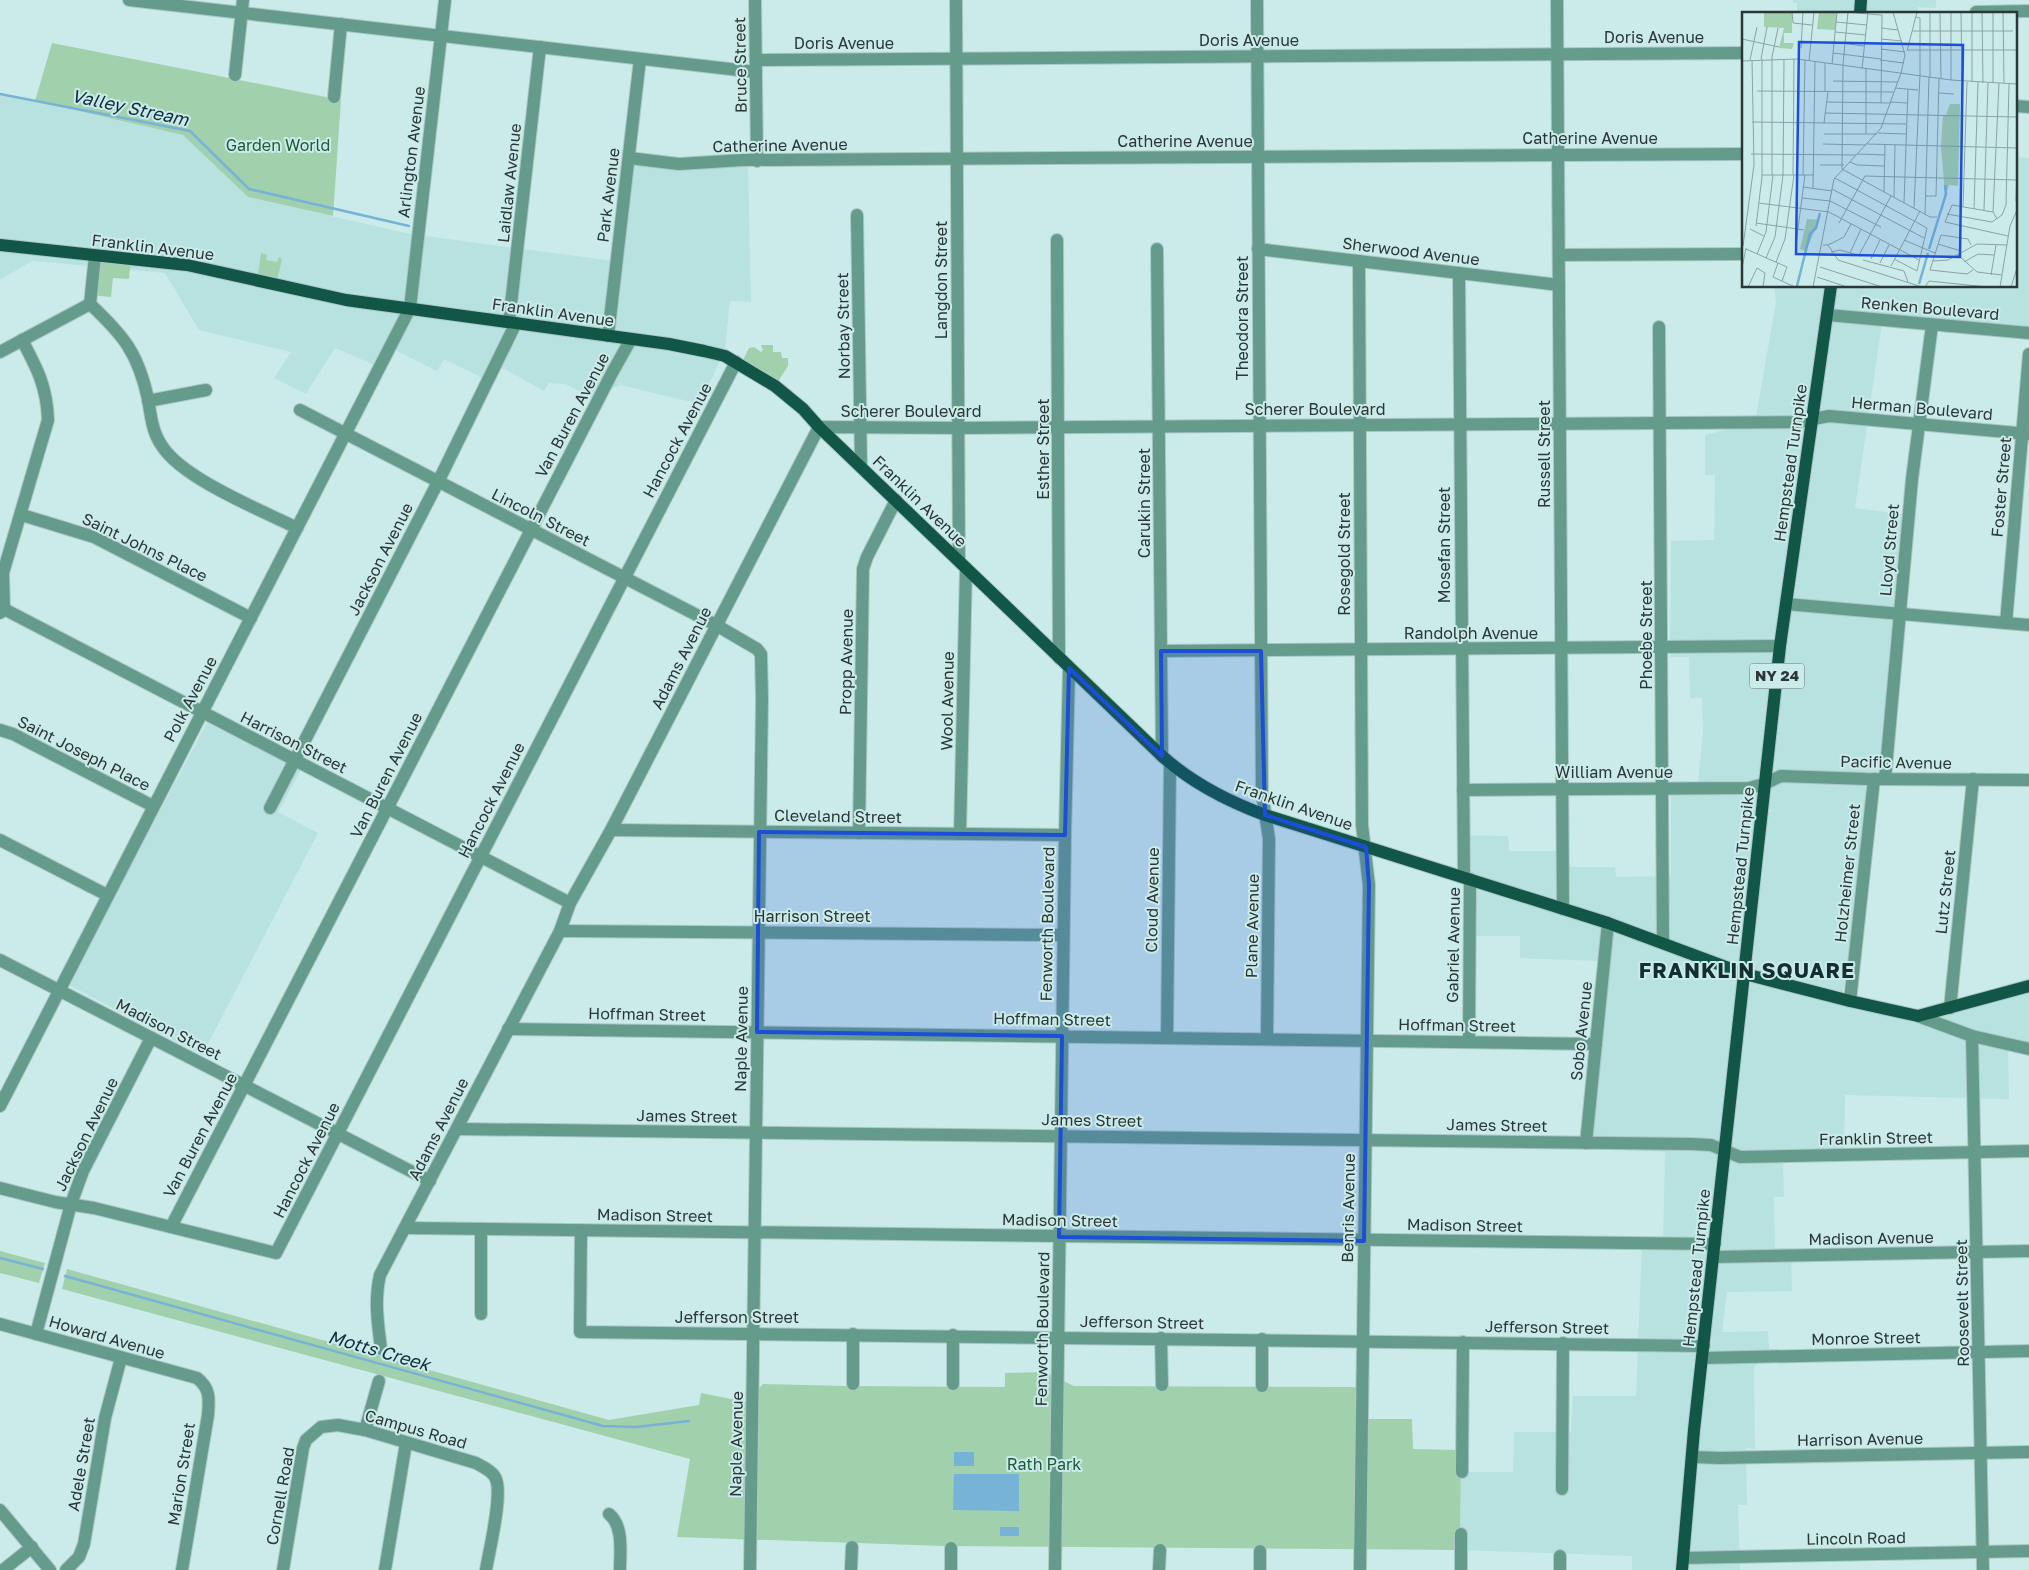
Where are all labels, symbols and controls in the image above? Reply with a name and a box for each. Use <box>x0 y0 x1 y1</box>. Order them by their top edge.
inset map <box>1742 12 2016 288</box>
street label: Bruce Street <box>729 17 751 113</box>
street label: Doris Avenue <box>1604 27 1704 47</box>
street label: Doris Avenue <box>1199 30 1299 50</box>
street label: Doris Avenue <box>794 33 894 53</box>
water label: Valley Stream <box>70 84 192 130</box>
street label: Arlington Avenue <box>393 85 429 219</box>
street label: Laidlaw Avenue <box>493 122 525 244</box>
street label: Catherine Avenue <box>1522 128 1658 148</box>
street label: Catherine Avenue <box>1117 131 1253 151</box>
street label: Catherine Avenue <box>712 134 848 156</box>
park label: Garden World <box>226 135 330 155</box>
street label: Park Avenue <box>592 147 624 243</box>
street label: Langdon Street <box>931 221 951 339</box>
street label: Franklin Avenue <box>91 230 215 264</box>
street label: Sherwood Avenue <box>1341 233 1481 269</box>
street label: Theodora Street <box>1232 256 1252 380</box>
street label: Norbay Street <box>832 272 854 380</box>
street label: Renken Boulevard <box>1860 292 2000 324</box>
street label: Franklin Avenue <box>491 294 615 330</box>
street label: Van Buren Avenue <box>531 349 613 481</box>
street label: Hancock Avenue <box>638 379 716 501</box>
street label: Hempstead Turnpike <box>1769 383 1811 543</box>
street label: Herman Boulevard <box>1850 392 1994 424</box>
street label: Esther Street <box>1033 398 1053 500</box>
street label: Scherer Boulevard <box>1244 399 1386 419</box>
street label: Russell Street <box>1534 400 1554 508</box>
street label: Scherer Boulevard <box>840 401 982 421</box>
street label: Foster Street <box>1987 436 2015 538</box>
street label: Carukin Street <box>1134 448 1154 558</box>
street label: Franklin Avenue <box>869 451 971 551</box>
street label: Lincoln Street <box>488 484 594 550</box>
street label: Mosefan Street <box>1434 487 1454 603</box>
street label: Rosegold Street <box>1334 492 1354 616</box>
street label: Jackson Avenue <box>343 499 417 619</box>
street label: Lloyd Street <box>1875 503 1903 597</box>
street label: Saint Johns Place <box>79 508 211 586</box>
street label: Phoebe Street <box>1636 580 1656 690</box>
street label: Adams Avenue <box>647 603 715 713</box>
street label: Propp Avenue <box>835 609 857 715</box>
street label: Randolph Avenue <box>1404 623 1538 643</box>
street label: Wool Avenue <box>936 651 958 751</box>
street label: Polk Avenue <box>159 653 221 745</box>
road number: NY 24 <box>1750 664 1804 688</box>
street label: Harrison Street <box>237 706 351 778</box>
street label: Van Buren Avenue <box>346 709 426 841</box>
street label: Saint Joseph Place <box>14 711 154 795</box>
street label: Hancock Avenue <box>453 739 529 861</box>
street label: Pacific Avenue <box>1840 751 1952 773</box>
street label: William Avenue <box>1555 762 1673 782</box>
street label: Franklin Avenue <box>1232 775 1356 835</box>
street label: Hempstead Turnpike <box>1722 786 1758 946</box>
street label: Holzheimer Street <box>1830 803 1864 943</box>
street label: Cleveland Street <box>774 805 902 827</box>
street label: Fenworth Boulevard <box>1036 846 1058 1002</box>
street label: Cloud Avenue <box>1141 847 1163 953</box>
street label: Lutz Street <box>1931 849 1959 935</box>
street label: Plane Avenue <box>1241 874 1263 978</box>
street label: Gabriel Avenue <box>1442 887 1464 1003</box>
street label: Harrison Street <box>753 906 871 926</box>
district label: FRANKLIN SQUARE <box>1639 957 1855 983</box>
street label: Sobo Avenue <box>1566 980 1596 1082</box>
street label: Naple Avenue <box>730 986 752 1092</box>
street label: Madison Street <box>113 994 225 1064</box>
street label: Hoffman Street <box>588 1003 706 1025</box>
street label: Hoffman Street <box>993 1008 1111 1030</box>
street label: Hoffman Street <box>1398 1014 1516 1036</box>
street label: Van Buren Avenue <box>159 1069 241 1201</box>
street label: Jackson Avenue <box>50 1074 122 1194</box>
street label: Adams Avenue <box>404 1074 472 1184</box>
street label: Hancock Avenue <box>268 1099 344 1221</box>
street label: James Street <box>636 1105 738 1127</box>
street label: James Street <box>1041 1109 1143 1131</box>
street label: James Street <box>1446 1114 1548 1136</box>
street label: Franklin Street <box>1819 1127 1933 1149</box>
street label: Benris Avenue <box>1337 1153 1359 1263</box>
street label: Hempstead Turnpike <box>1678 1188 1714 1348</box>
street label: Madison Street <box>597 1204 713 1226</box>
street label: Madison Street <box>1002 1209 1118 1231</box>
street label: Madison Street <box>1407 1214 1523 1236</box>
street label: Madison Avenue <box>1808 1227 1934 1249</box>
street label: Roosevelt Street <box>1951 1239 1973 1367</box>
street label: Fenworth Boulevard <box>1031 1251 1053 1407</box>
street label: Jefferson Street <box>675 1307 799 1327</box>
street label: Howard Avenue <box>47 1311 167 1363</box>
street label: Jefferson Street <box>1080 1311 1204 1333</box>
street label: Jefferson Street <box>1485 1316 1609 1338</box>
water label: Motts Creek <box>326 1325 434 1376</box>
street label: Monroe Street <box>1811 1327 1921 1349</box>
street label: Naple Avenue <box>725 1391 747 1497</box>
street label: Campus Road <box>363 1405 469 1453</box>
street label: Adele Street <box>63 1415 99 1513</box>
street label: Marion Street <box>163 1421 199 1527</box>
street label: Harrison Avenue <box>1797 1428 1923 1450</box>
street label: Cornell Road <box>262 1445 298 1547</box>
park label: Rath Park <box>1007 1454 1081 1474</box>
street label: Lincoln Road <box>1806 1527 1906 1549</box>

